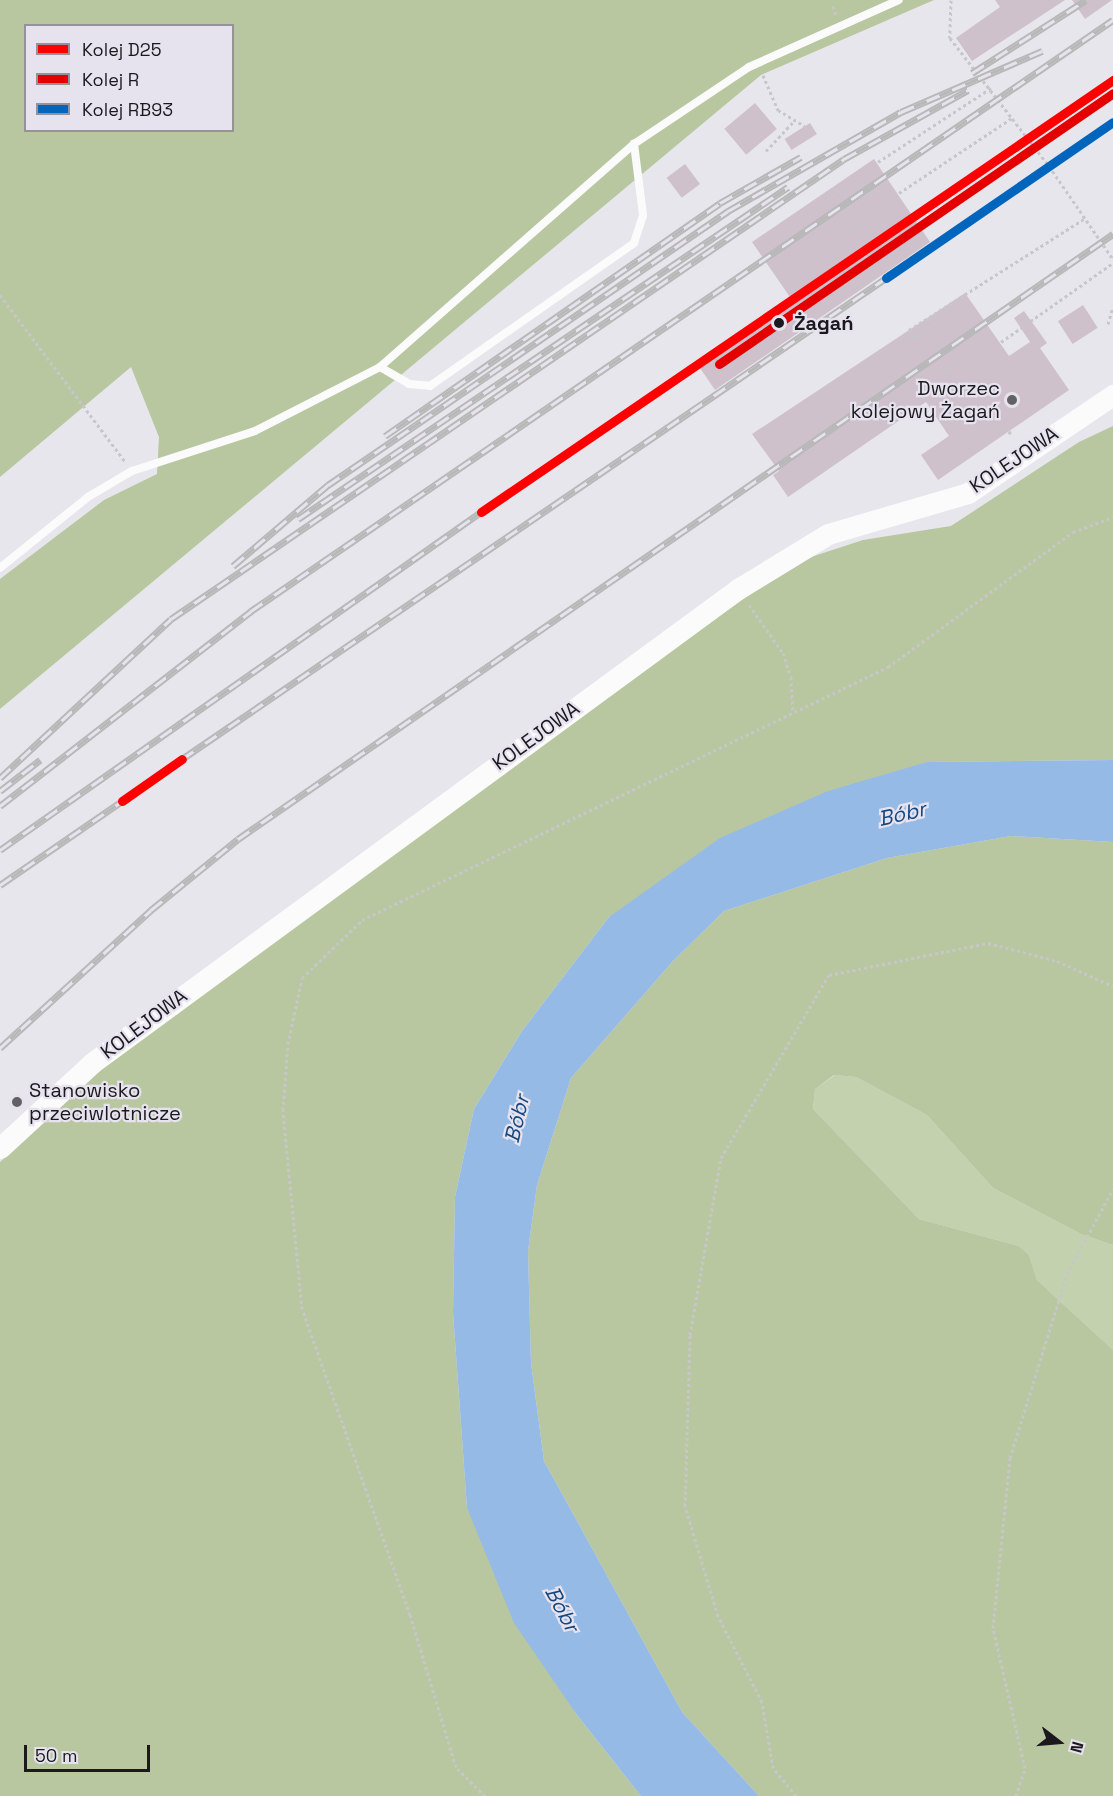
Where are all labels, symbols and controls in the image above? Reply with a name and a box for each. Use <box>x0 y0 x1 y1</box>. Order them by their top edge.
legend <box>24 24 234 132</box>
text: Kolej D25 <box>82 38 161 61</box>
text: Kolej R <box>82 68 139 91</box>
text: Kolej RB93 <box>82 98 173 121</box>
place label: Żagań <box>794 311 854 335</box>
marker: Żagań <box>769 313 789 333</box>
place label: Dworzec kolejowy Żagań <box>851 376 1000 423</box>
marker: Dworzec kolejowy Żagań <box>1005 393 1019 407</box>
street label: KOLEJOWA <box>965 422 1063 498</box>
street label: KOLEJOWA <box>488 696 584 776</box>
water label: Bóbr <box>876 796 928 832</box>
street label: KOLEJOWA <box>96 984 192 1064</box>
place label: Stanowisko przeciwlotnicze <box>29 1078 181 1125</box>
water label: Bóbr <box>499 1093 535 1145</box>
marker: Stanowisko przeciwlotnicze <box>10 1095 24 1109</box>
water label: Bóbr <box>540 1582 584 1636</box>
north arrow <box>1029 1712 1089 1772</box>
scale bar <box>27 1733 153 1771</box>
text: N <box>1065 1739 1088 1755</box>
text: 50 m <box>35 1744 77 1767</box>

